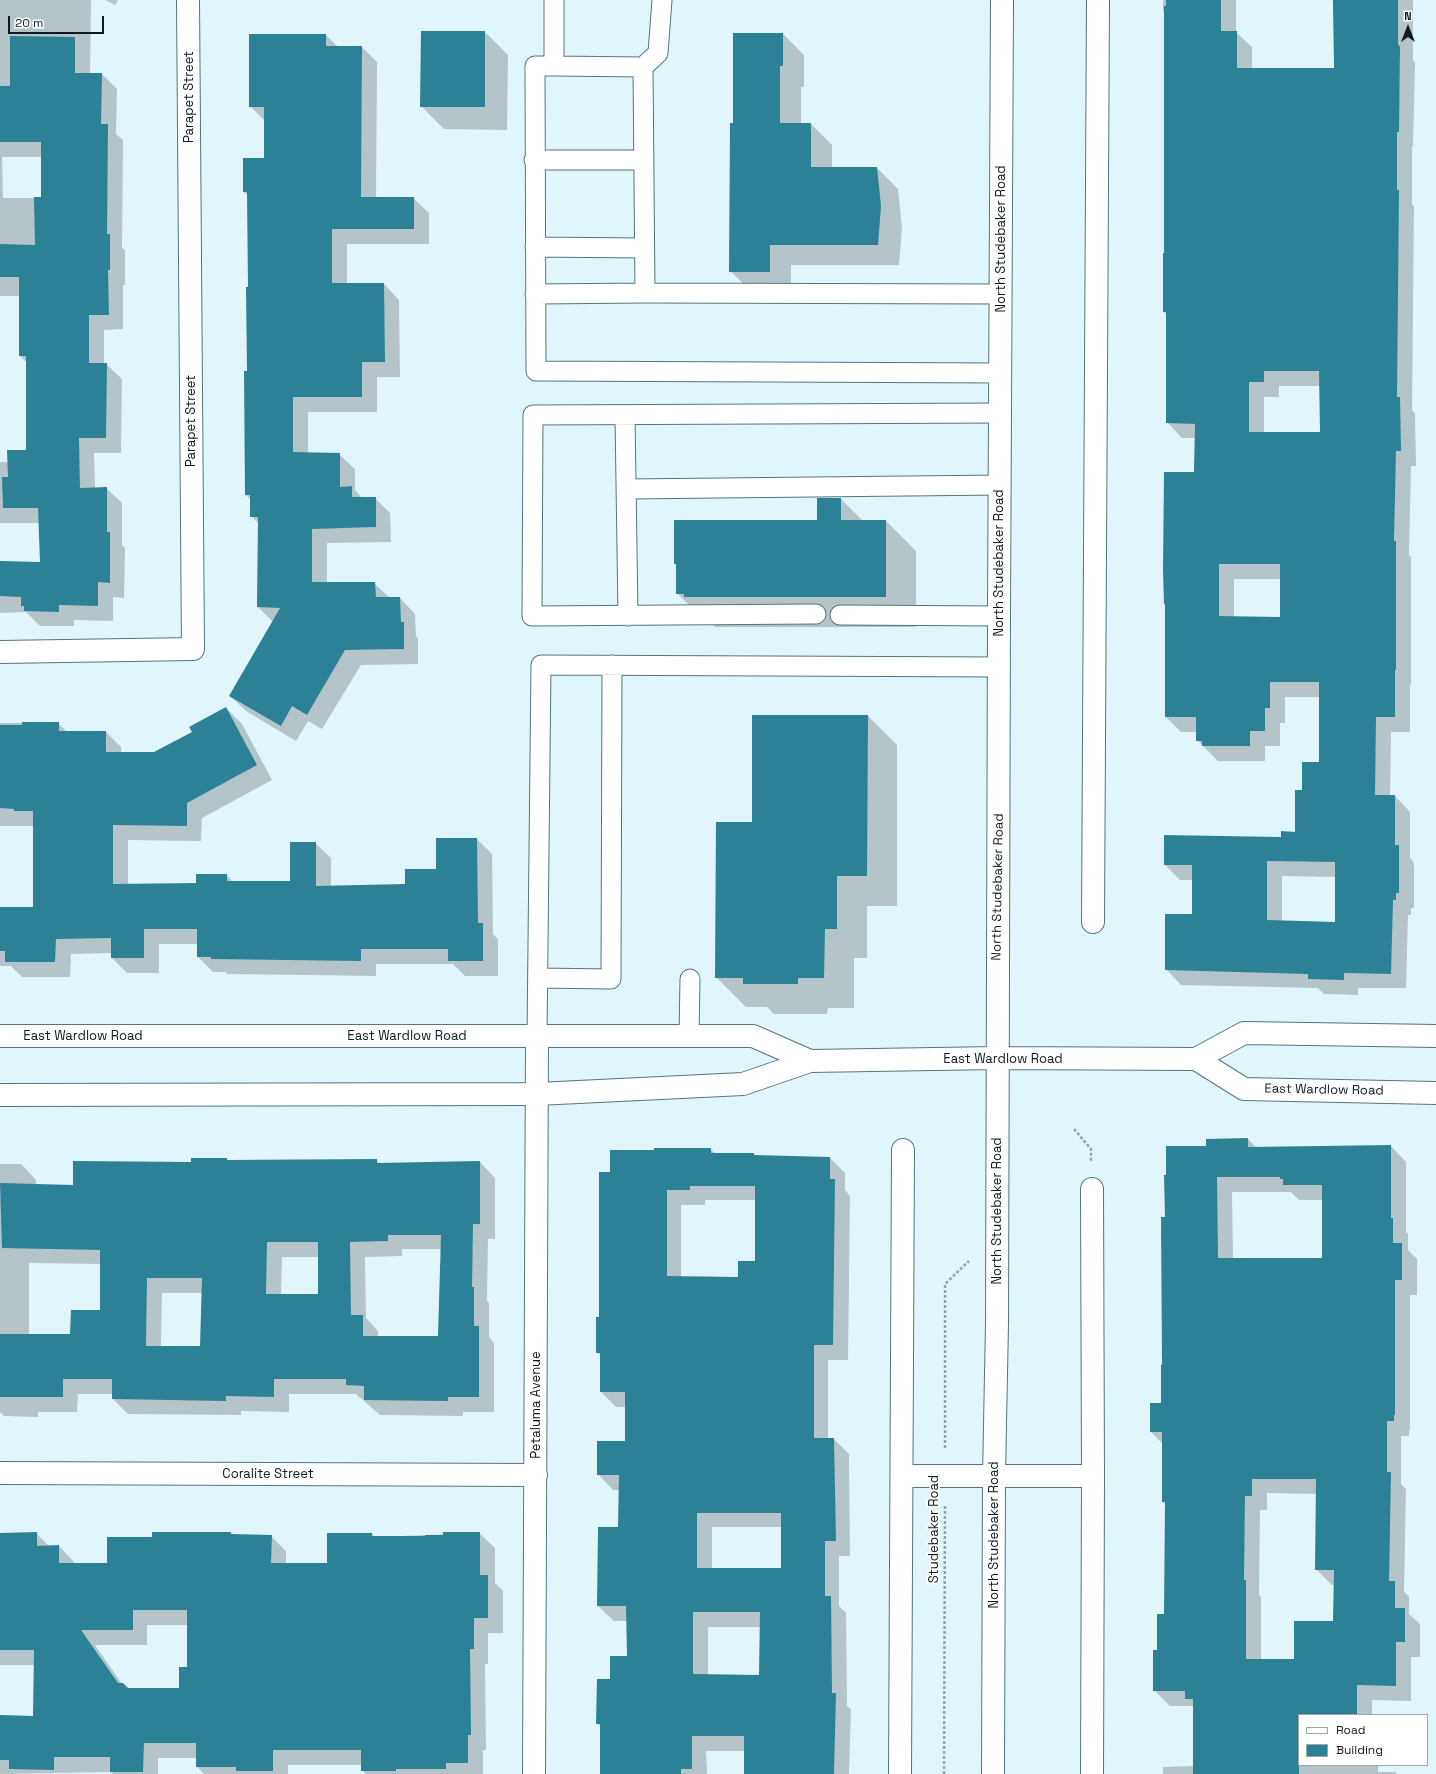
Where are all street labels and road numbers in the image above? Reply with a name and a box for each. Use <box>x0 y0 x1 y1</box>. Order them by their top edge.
street label: Parapet Street <box>181 51 197 143</box>
street label: North Studebaker Road <box>993 165 1009 313</box>
street label: Parapet Street <box>183 375 199 467</box>
street label: North Studebaker Road <box>991 489 1007 637</box>
street label: North Studebaker Road <box>989 813 1007 961</box>
street label: East Wardlow Road <box>23 1028 143 1044</box>
street label: East Wardlow Road <box>347 1028 467 1044</box>
street label: East Wardlow Road <box>943 1051 1063 1067</box>
street label: East Wardlow Road <box>1264 1081 1384 1099</box>
street label: North Studebaker Road <box>989 1137 1005 1285</box>
street label: Petaluma Avenue <box>528 1351 544 1459</box>
street label: North Studebaker Road <box>986 1461 1002 1609</box>
street label: Coralite Street <box>222 1466 314 1482</box>
street label: Studebaker Road <box>926 1475 942 1583</box>

